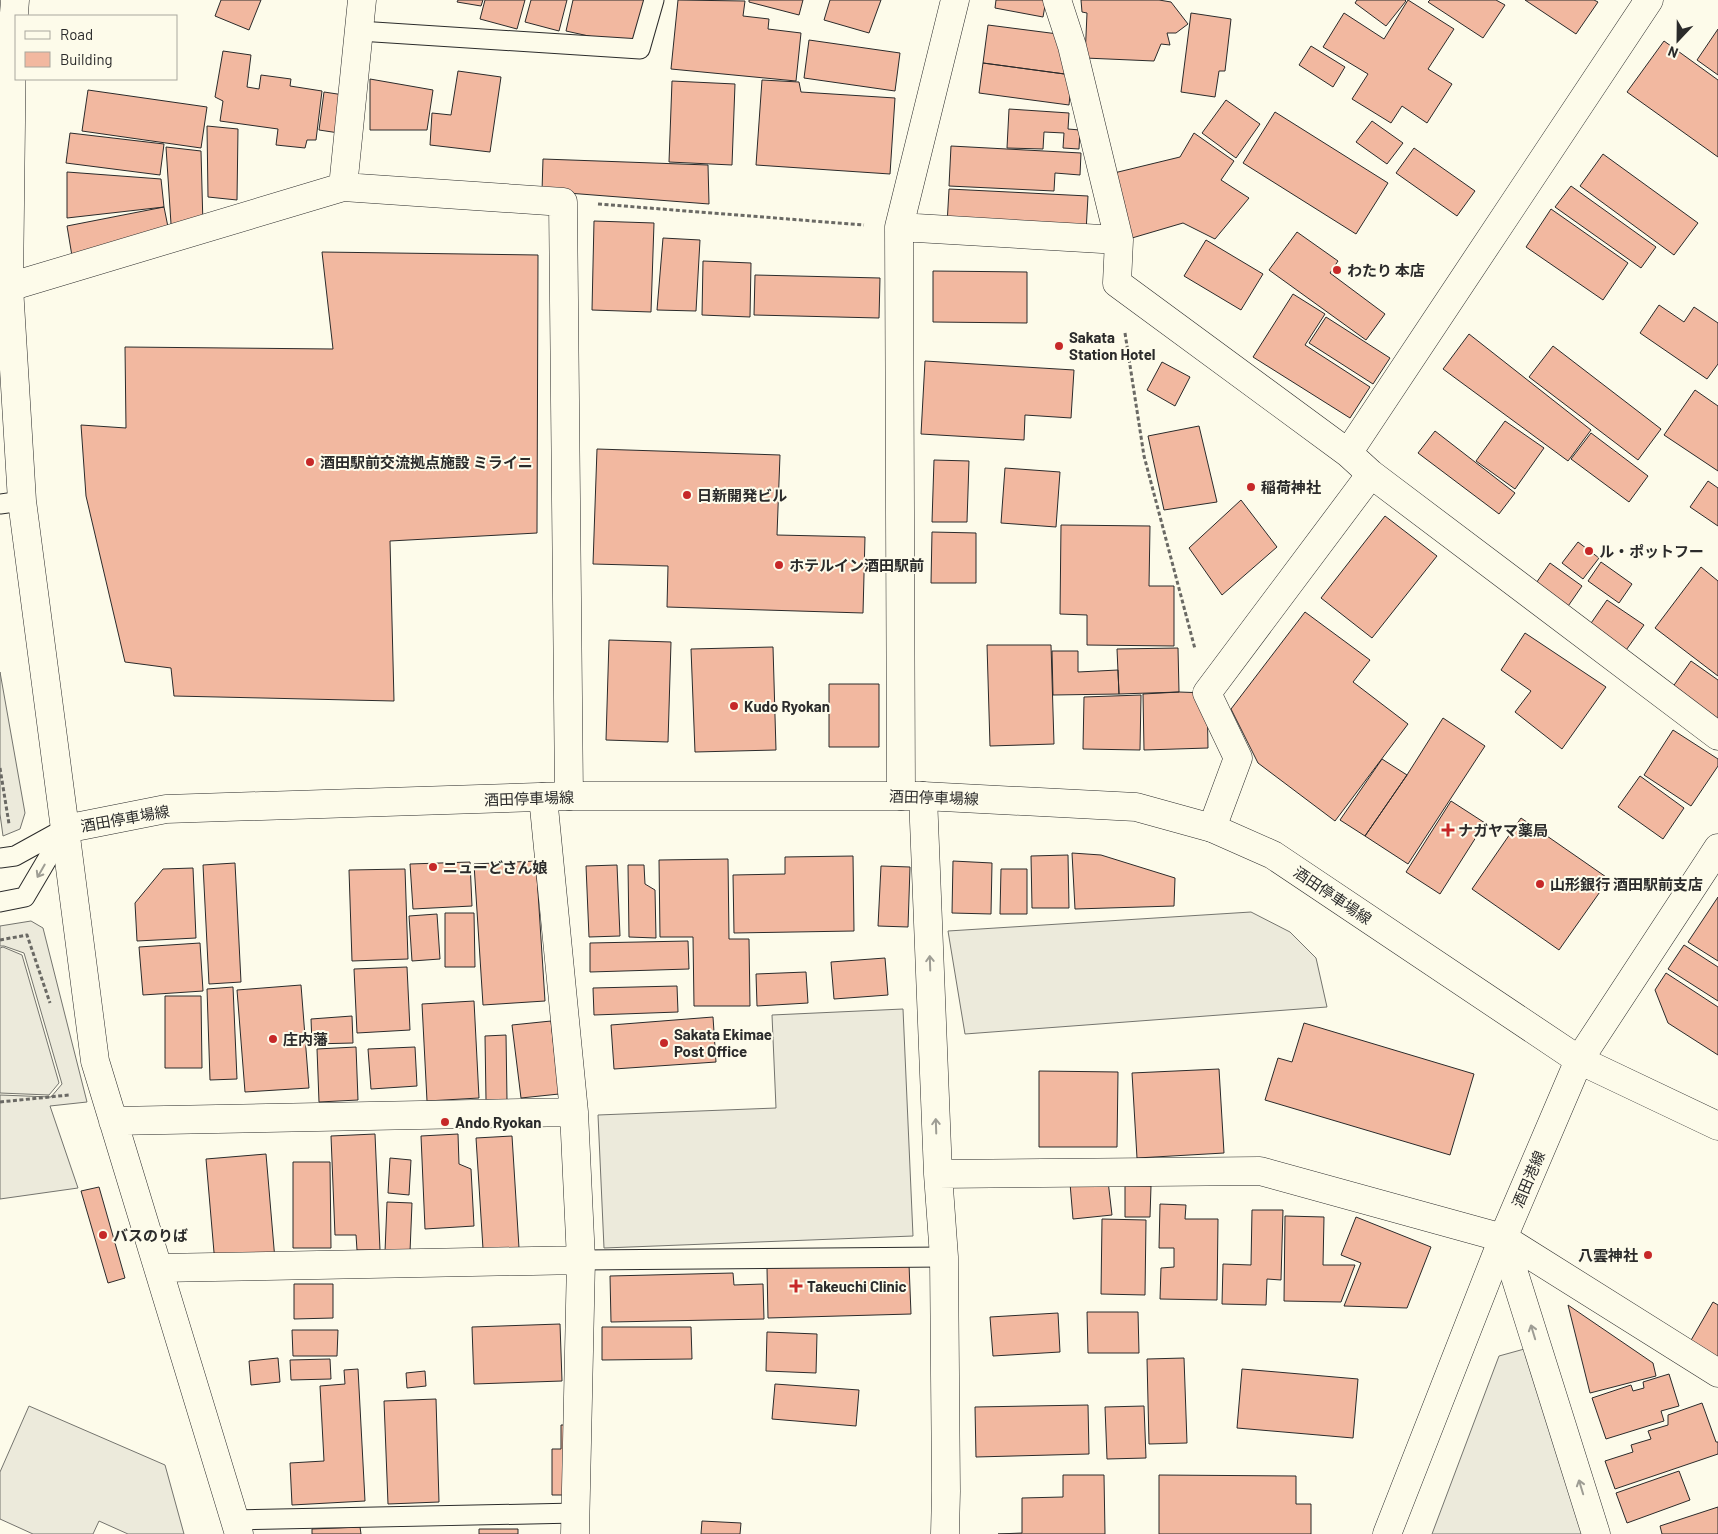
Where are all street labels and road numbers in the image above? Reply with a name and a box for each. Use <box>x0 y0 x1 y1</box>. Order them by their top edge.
street label: 酒田停車場線 <box>889 786 979 808</box>
street label: 酒田停車場線 <box>484 787 574 809</box>
street label: 酒田停車場線 <box>79 801 171 835</box>
street label: 酒田停車場線 <box>1291 862 1375 928</box>
street label: 酒田港線 <box>1508 1148 1548 1210</box>

